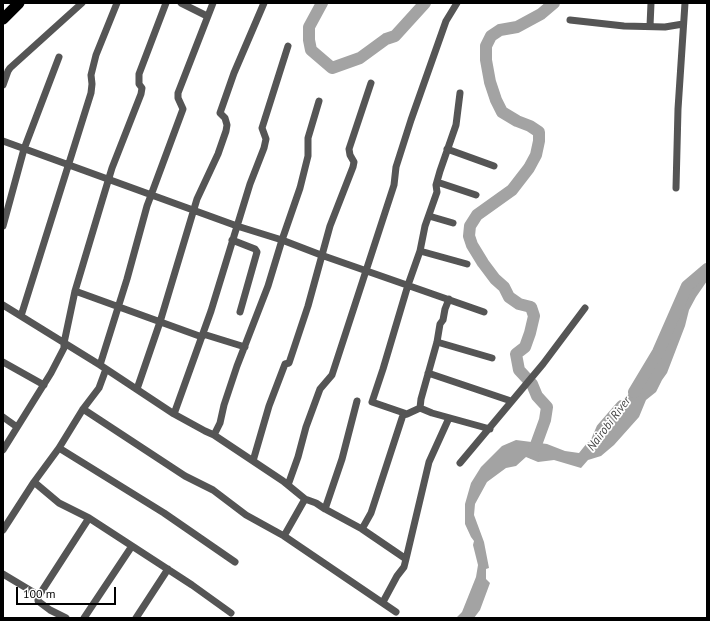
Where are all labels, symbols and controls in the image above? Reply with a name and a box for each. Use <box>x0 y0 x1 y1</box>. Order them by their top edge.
water label: Nairobi River <box>584 394 634 454</box>
scale bar <box>18 579 118 605</box>
text: 100 m <box>23 586 56 601</box>

